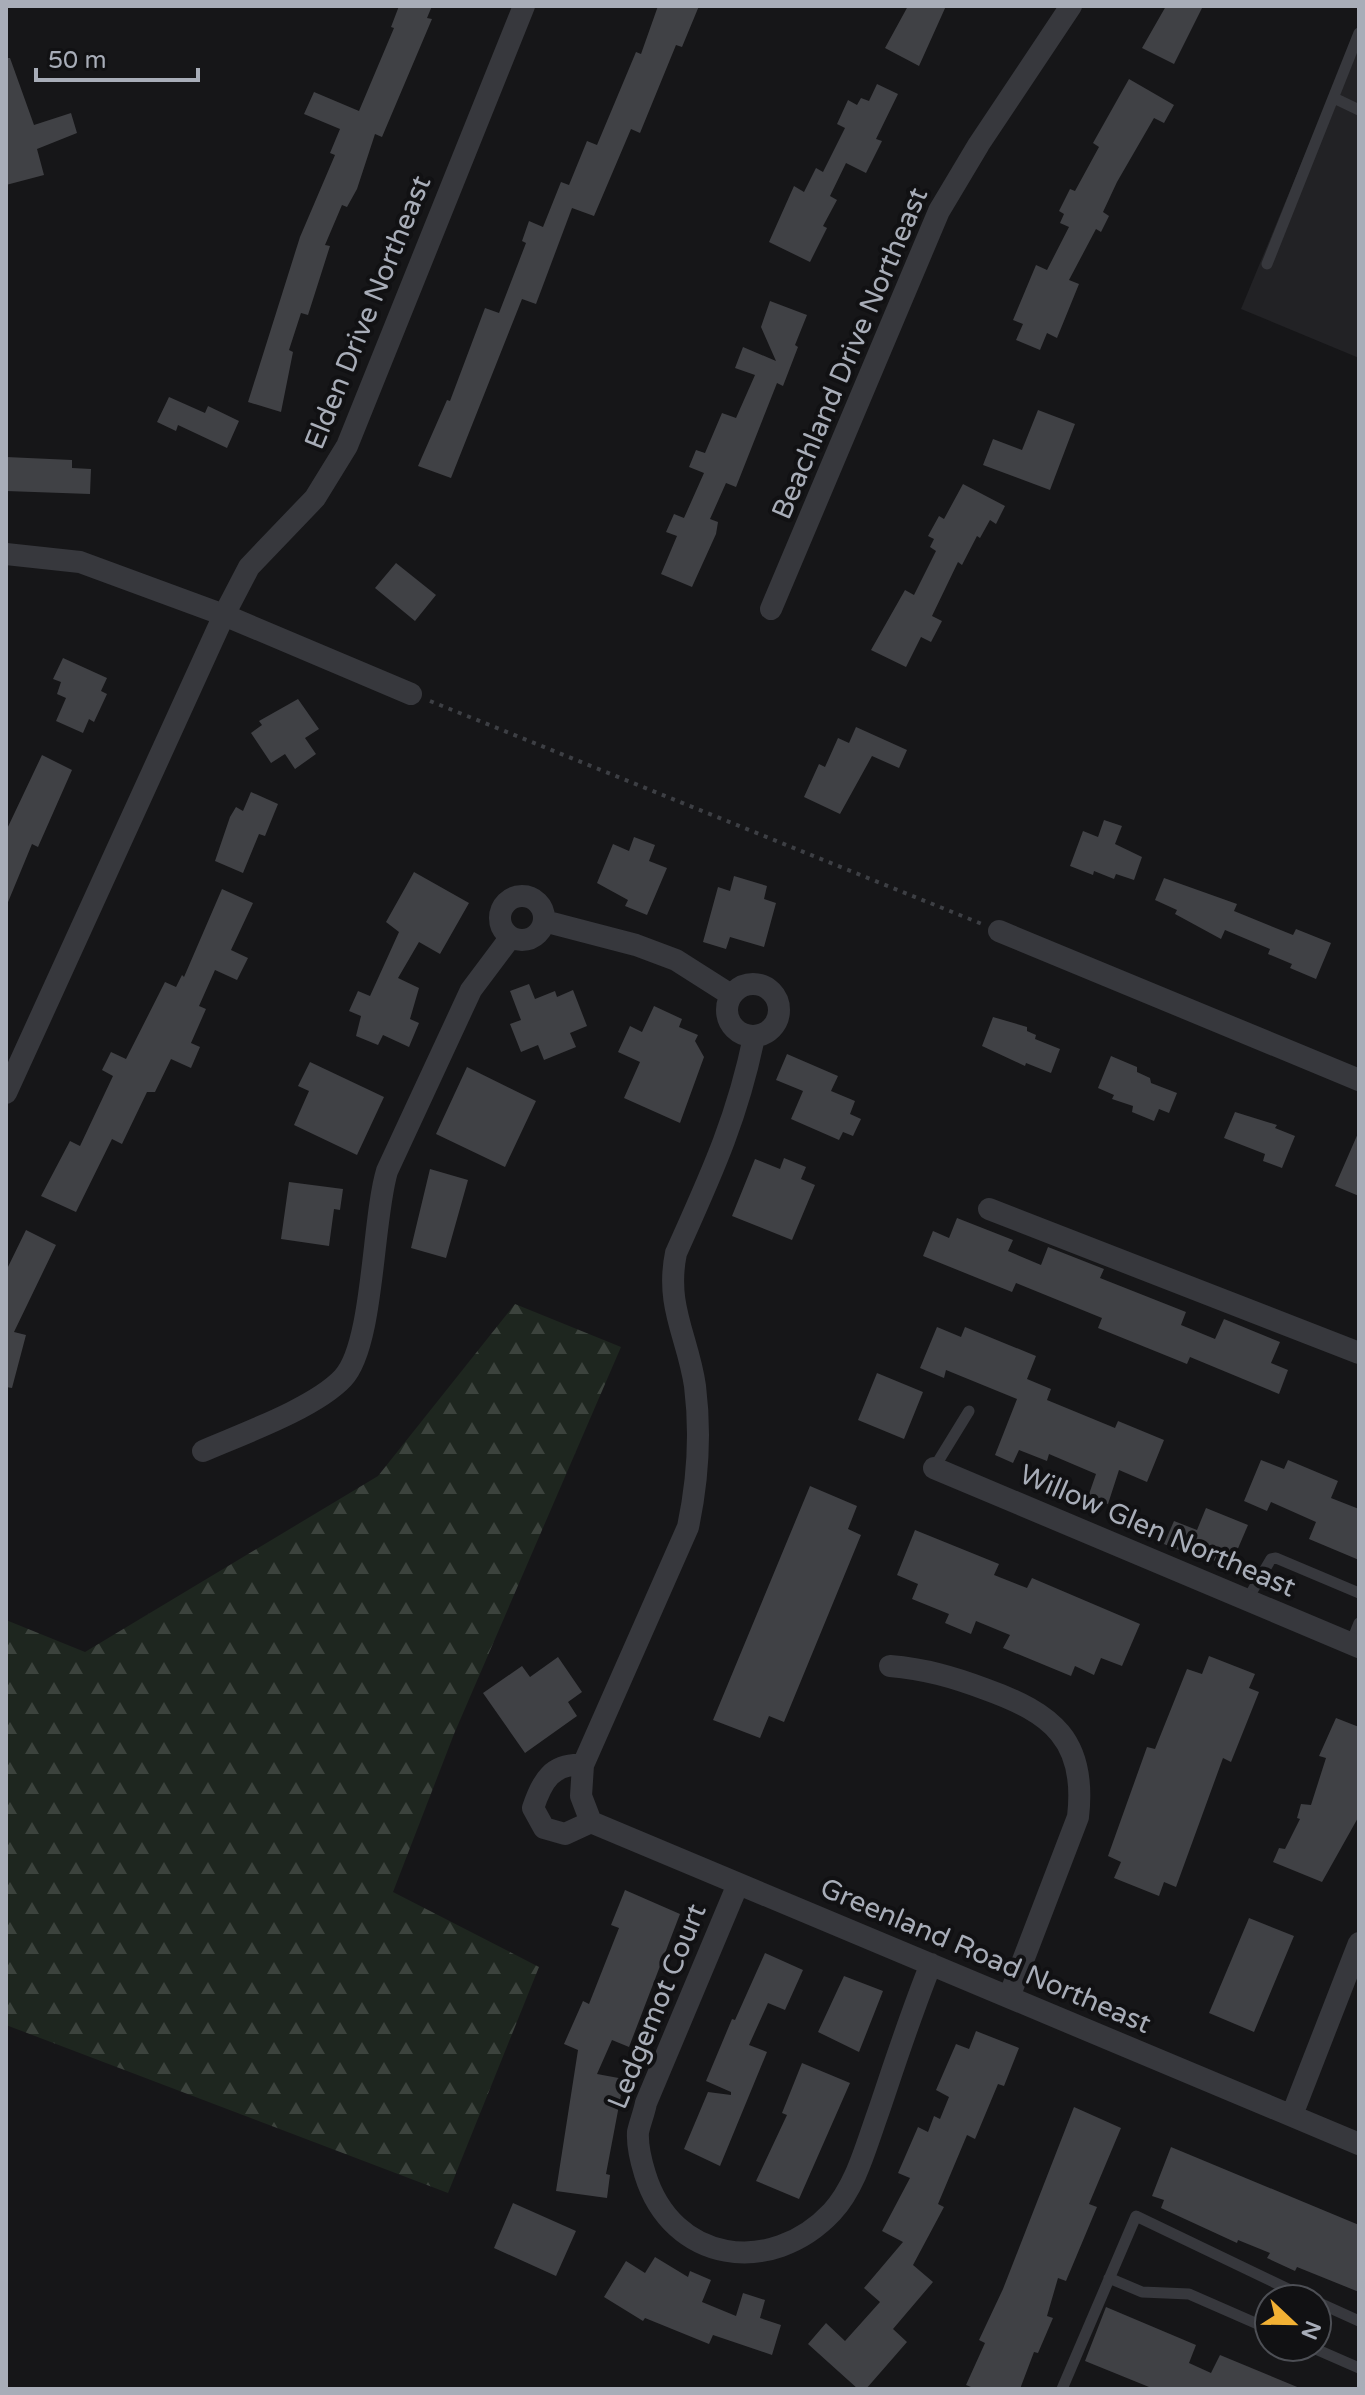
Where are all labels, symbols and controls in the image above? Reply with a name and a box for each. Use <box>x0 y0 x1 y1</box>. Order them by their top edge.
scale bar <box>36 32 198 82</box>
text: 50 m <box>48 46 106 75</box>
street label: Elden Drive Northeast <box>297 170 439 454</box>
street label: Beachland Drive Northeast <box>765 182 935 524</box>
street label: Willow Glen Northeast <box>1014 1457 1301 1605</box>
street label: Greenland Road Northeast <box>815 1871 1156 2041</box>
street label: Ledgemot Court <box>600 1899 714 2114</box>
north arrow <box>1253 2283 1333 2363</box>
text: N <box>1295 2317 1326 2343</box>

